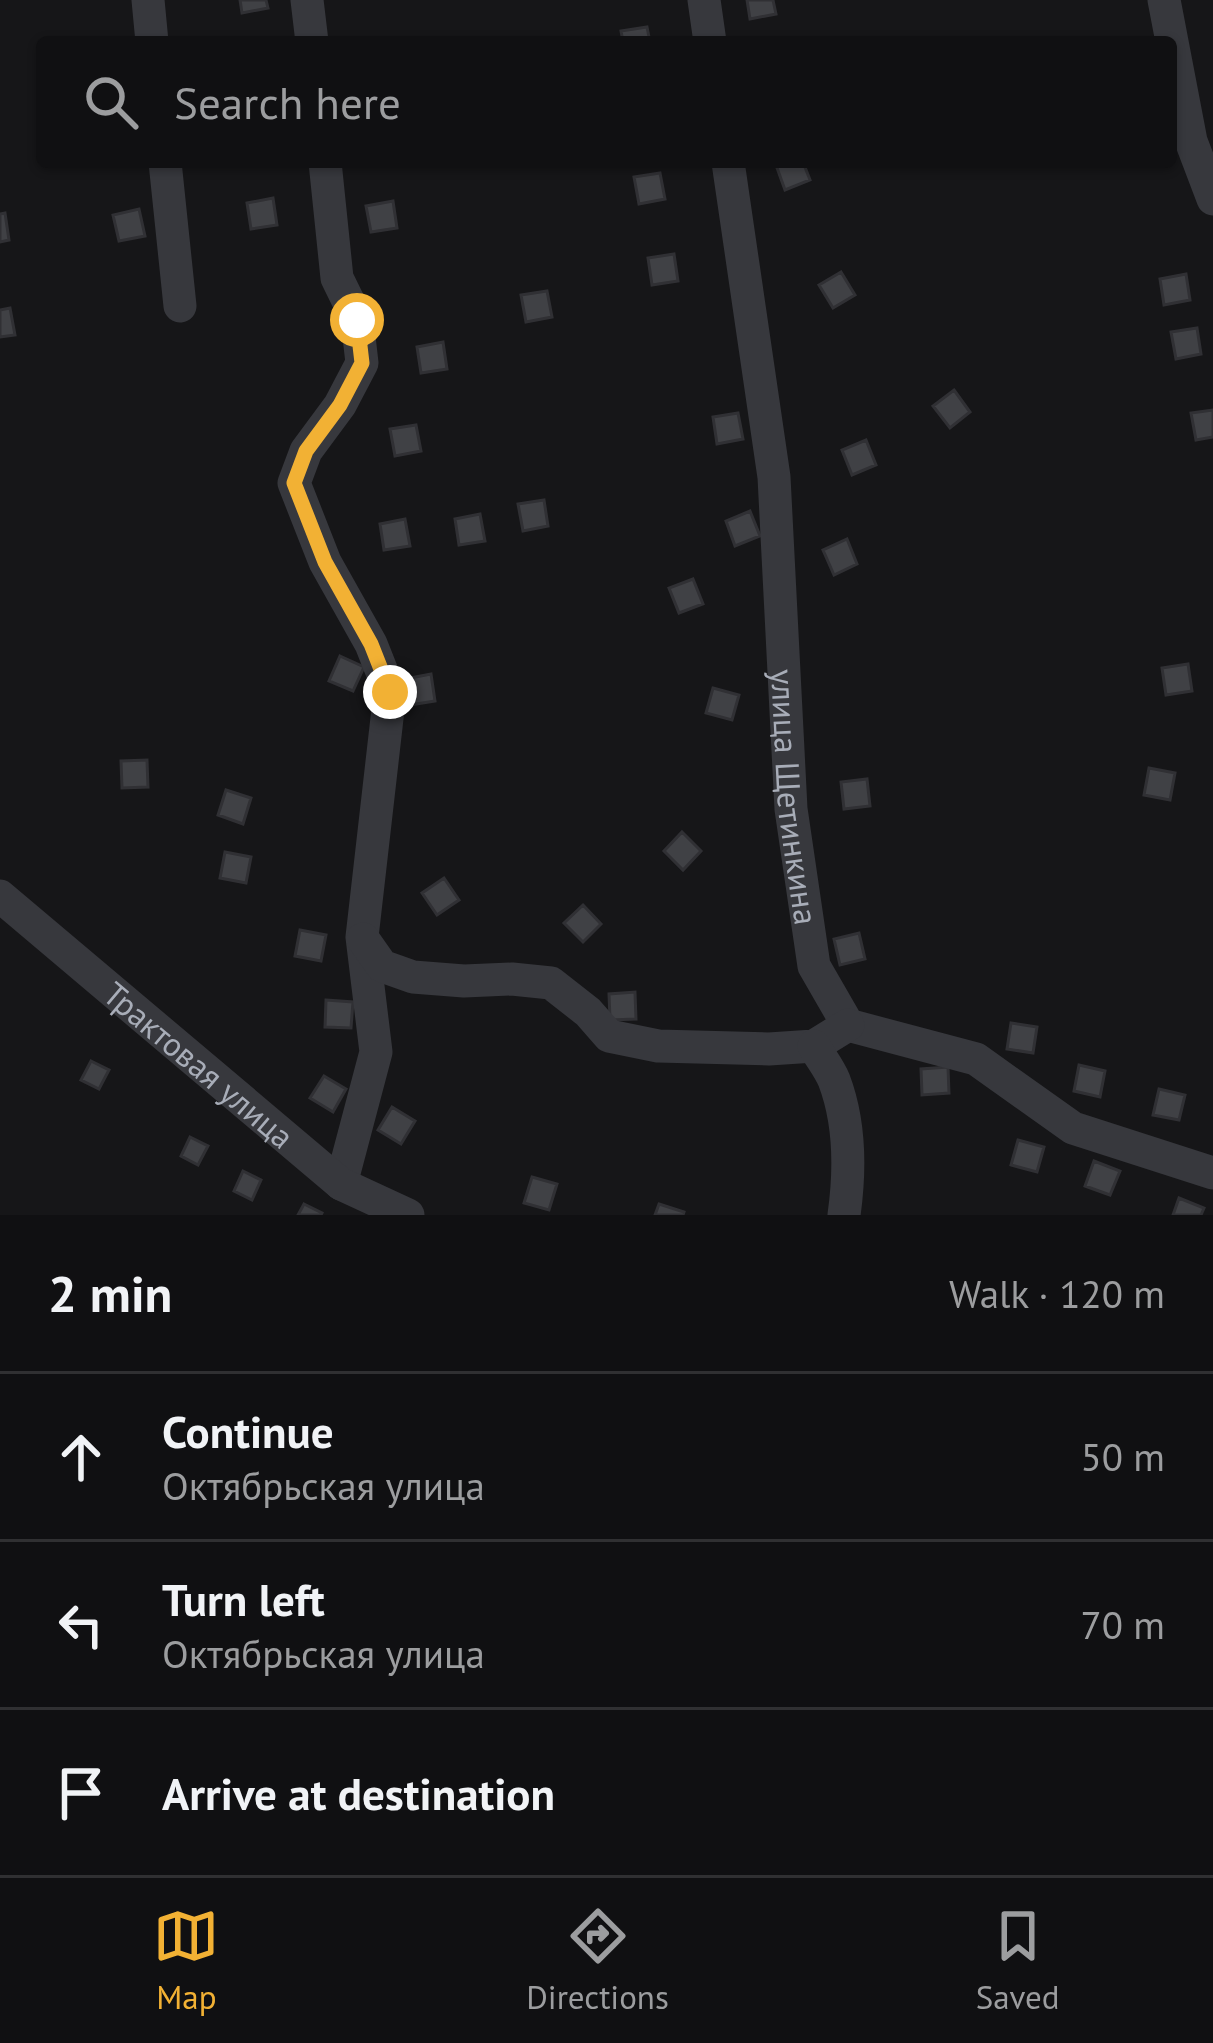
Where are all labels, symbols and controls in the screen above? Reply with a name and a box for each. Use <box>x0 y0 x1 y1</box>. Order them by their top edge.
search box <box>36 36 1177 168</box>
icon: search <box>78 69 144 135</box>
text: Search here <box>174 73 401 131</box>
route start <box>330 293 384 347</box>
route end <box>363 665 417 719</box>
street label: улица Щетинкина <box>762 668 829 927</box>
street label: Трактовая улица <box>95 972 304 1157</box>
text: 2 min <box>48 1260 172 1326</box>
text: Walk · 120 m <box>949 1268 1165 1319</box>
text: Continue <box>162 1402 334 1460</box>
icon: ahead <box>48 1424 114 1490</box>
text: 50 m <box>1080 1431 1165 1482</box>
text: Октябрьская улица <box>162 1460 485 1511</box>
text: Turn left <box>162 1570 325 1628</box>
icon: left <box>48 1592 114 1658</box>
text: 70 m <box>1080 1599 1165 1650</box>
text: Октябрьская улица <box>162 1628 485 1679</box>
icon: arrive <box>48 1760 114 1826</box>
text: Arrive at destination <box>162 1764 555 1822</box>
tab: Map <box>153 1903 219 2018</box>
tab: Directions <box>526 1903 669 2018</box>
tab: Saved <box>976 1903 1060 2018</box>

